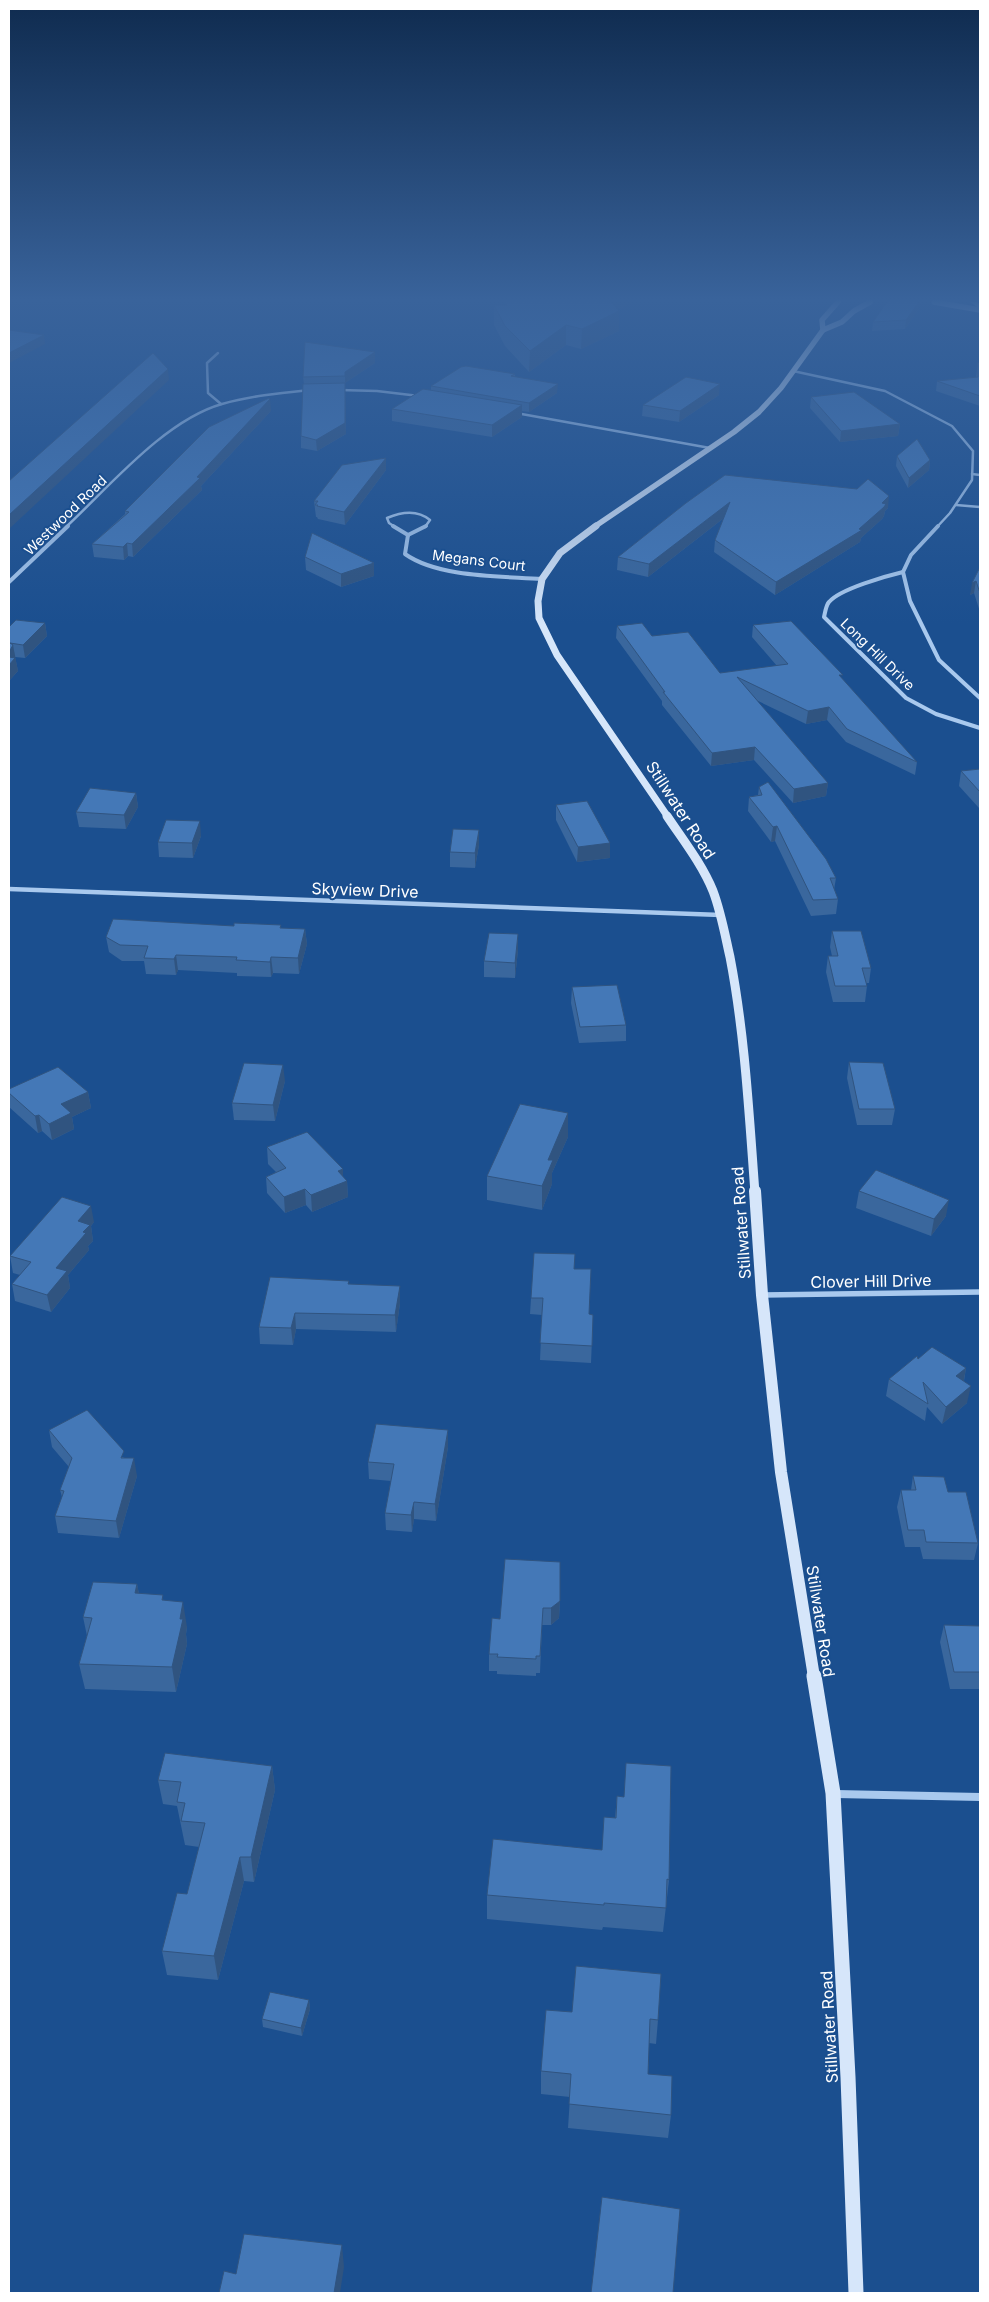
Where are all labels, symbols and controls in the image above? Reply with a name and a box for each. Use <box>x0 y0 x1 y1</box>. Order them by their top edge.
street label: Westwood Road <box>20 471 110 559</box>
street label: Megans Court <box>431 546 527 574</box>
street label: Long Hill Drive <box>837 614 919 694</box>
street label: Stillwater Road <box>642 757 720 863</box>
street label: Skyview Drive <box>311 878 419 902</box>
street label: Stillwater Road <box>727 1166 755 1280</box>
street label: Clover Hill Drive <box>810 1270 932 1292</box>
street label: Stillwater Road <box>802 1564 840 1678</box>
street label: Stillwater Road <box>816 1970 842 2084</box>

